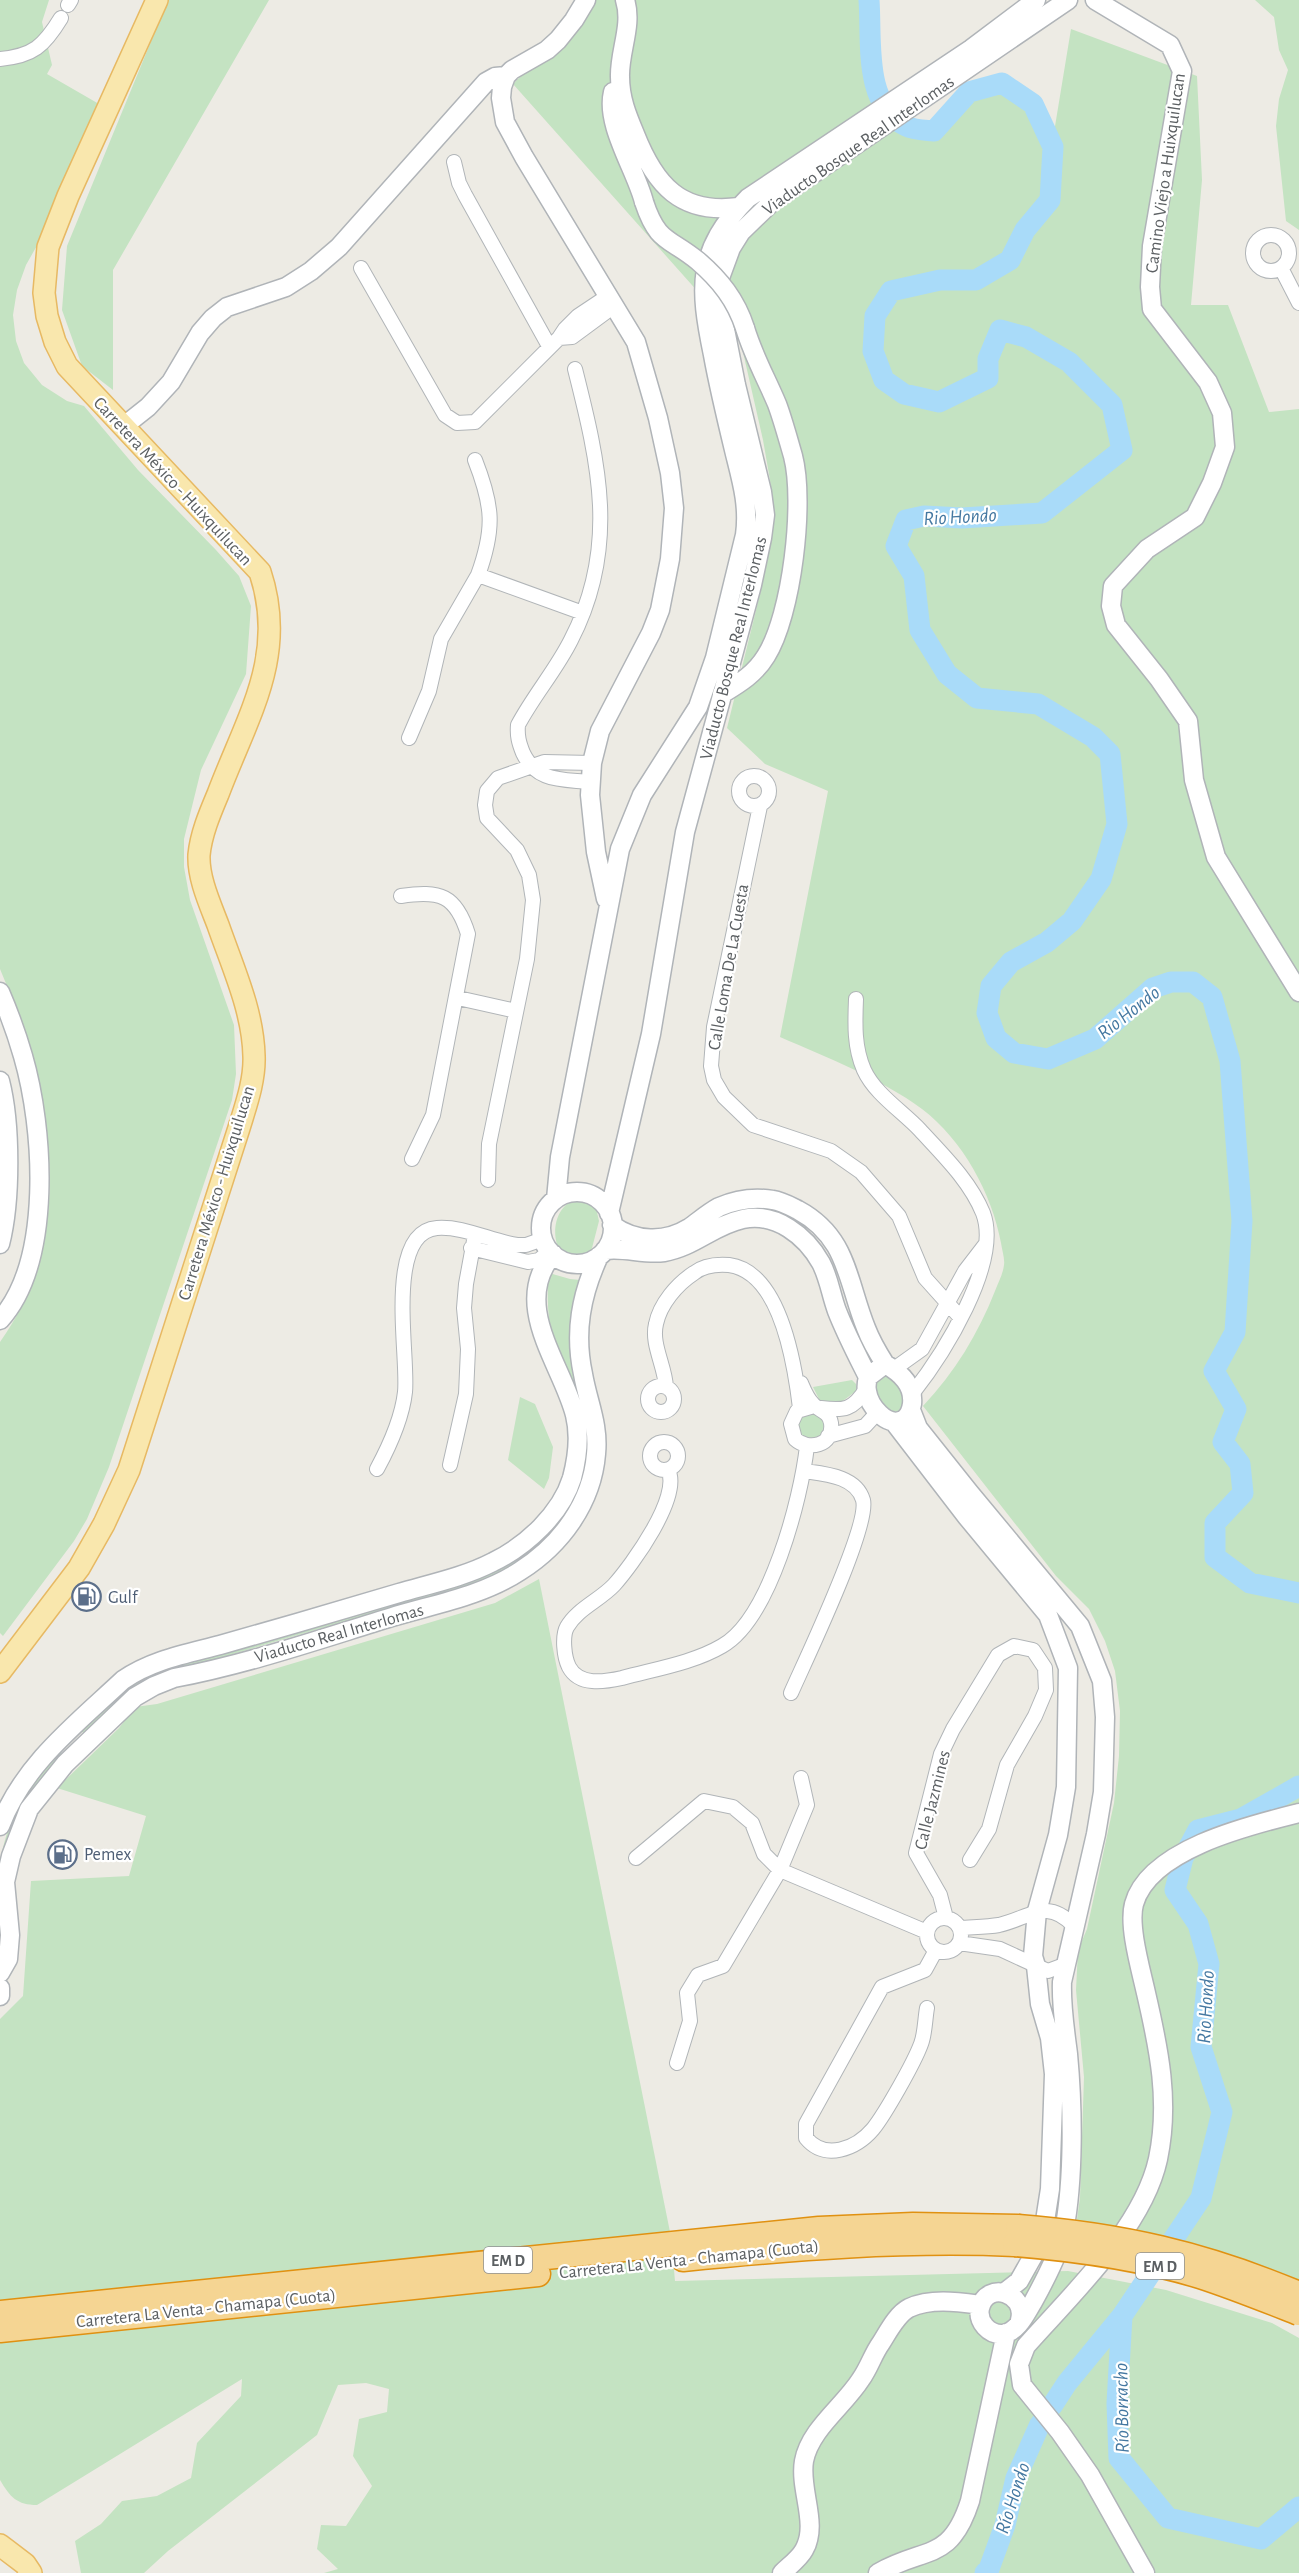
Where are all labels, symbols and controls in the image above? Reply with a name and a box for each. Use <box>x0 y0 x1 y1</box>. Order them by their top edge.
street label: Camino Viejo a Huixquilucan <box>1143 72 1189 274</box>
street label: Viaducto Bosque Real Interlomas <box>759 73 958 219</box>
street label: Carretera México - Huixquilucan <box>90 394 255 570</box>
water label: Rio Hondo <box>923 505 997 529</box>
street label: Viaducto Bosque Real Interlomas <box>697 535 770 762</box>
street label: Calle Loma De La Cuesta <box>706 883 752 1052</box>
water label: Rio Hondo <box>1094 982 1164 1043</box>
street label: Carretera México - Huixquilucan <box>176 1084 258 1303</box>
fuel station icon: Gulf <box>71 1581 103 1613</box>
place label: Gulf <box>108 1589 139 1607</box>
street label: Viaducto Real Interlomas <box>253 1601 426 1667</box>
street label: Calle Jazmines <box>912 1749 954 1852</box>
fuel station icon: Pemex <box>47 1838 79 1870</box>
place label: Pemex <box>84 1846 132 1864</box>
water label: Rio Hondo <box>1194 1970 1218 2044</box>
street label: Carretera La Venta - Chamapa (Cuota) <box>558 2237 820 2283</box>
road number: EM D <box>484 2247 532 2273</box>
road number: EM D <box>1136 2253 1184 2279</box>
street label: Carretera La Venta - Chamapa (Cuota) <box>75 2286 337 2332</box>
water label: Río Borracho <box>1111 2363 1133 2453</box>
water label: Río Hondo <box>992 2460 1034 2536</box>

